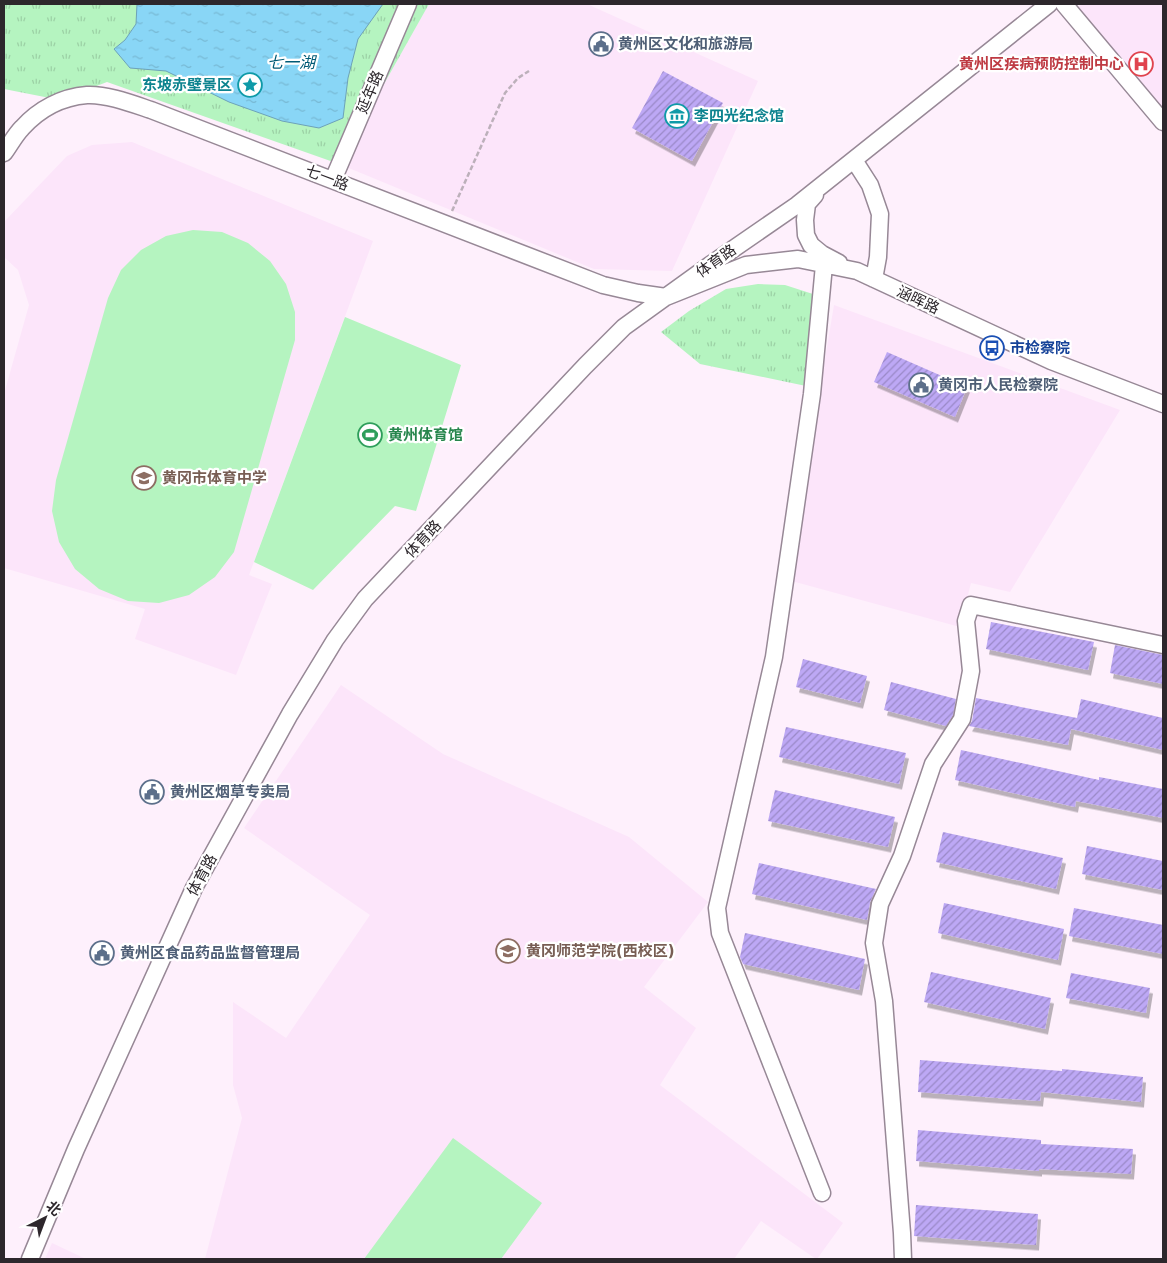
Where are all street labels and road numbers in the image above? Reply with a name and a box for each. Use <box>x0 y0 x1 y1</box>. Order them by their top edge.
street label: 延年路 <box>353 68 387 116</box>
street label: 七一路 <box>303 162 351 194</box>
street label: 体育路 <box>692 241 740 281</box>
street label: 涵晖路 <box>894 282 942 318</box>
street label: 体育路 <box>401 516 445 562</box>
street label: 体育路 <box>183 851 221 899</box>

